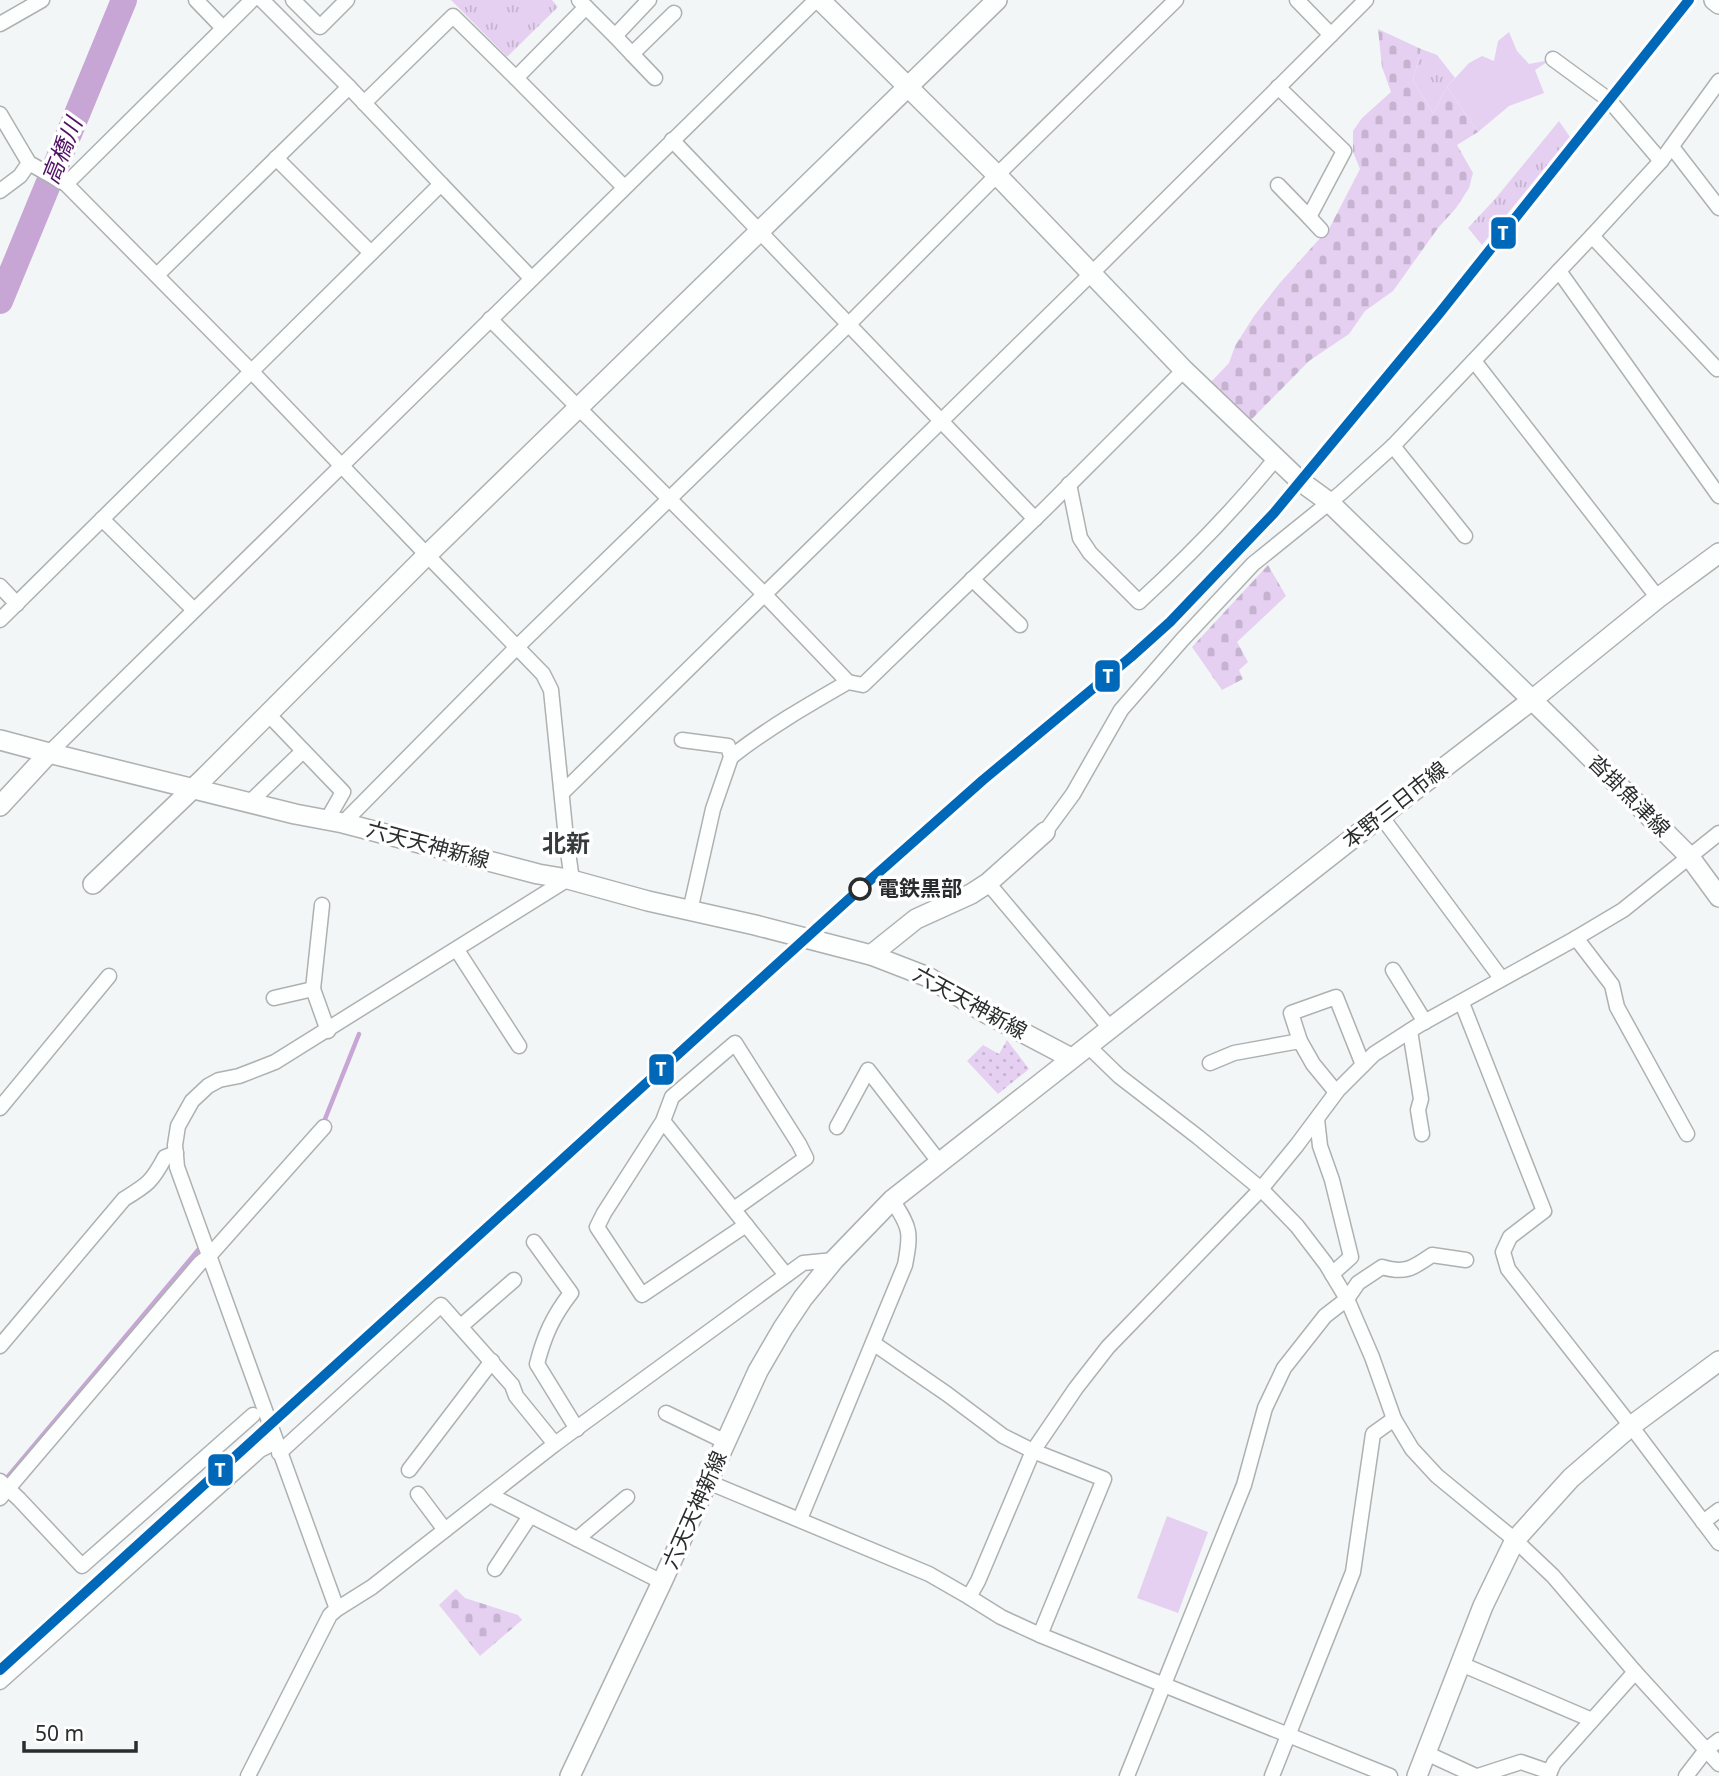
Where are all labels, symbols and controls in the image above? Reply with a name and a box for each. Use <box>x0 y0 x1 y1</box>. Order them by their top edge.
water label: 高橋川 <box>33 110 90 189</box>
line badge: T <box>1490 216 1517 250</box>
text: T <box>1498 220 1509 246</box>
line badge: T <box>1094 659 1121 693</box>
text: T <box>1103 663 1114 689</box>
street label: 沓掛魚津線 <box>1583 748 1677 842</box>
street label: 本野三日市線 <box>1336 754 1453 854</box>
street label: 六天天神新線 <box>364 814 493 874</box>
district label: 北新 <box>542 826 590 859</box>
place label: 電鉄黒部 <box>878 874 962 902</box>
marker: 電鉄黒部 <box>849 878 871 900</box>
street label: 六天天神新線 <box>909 959 1032 1045</box>
line badge: T <box>648 1053 675 1086</box>
text: T <box>656 1056 667 1082</box>
street label: 六天天神新線 <box>656 1446 733 1573</box>
line badge: T <box>207 1453 234 1487</box>
text: T <box>215 1457 226 1483</box>
scale bar <box>24 1710 136 1754</box>
text: 50 m <box>35 1719 84 1747</box>

